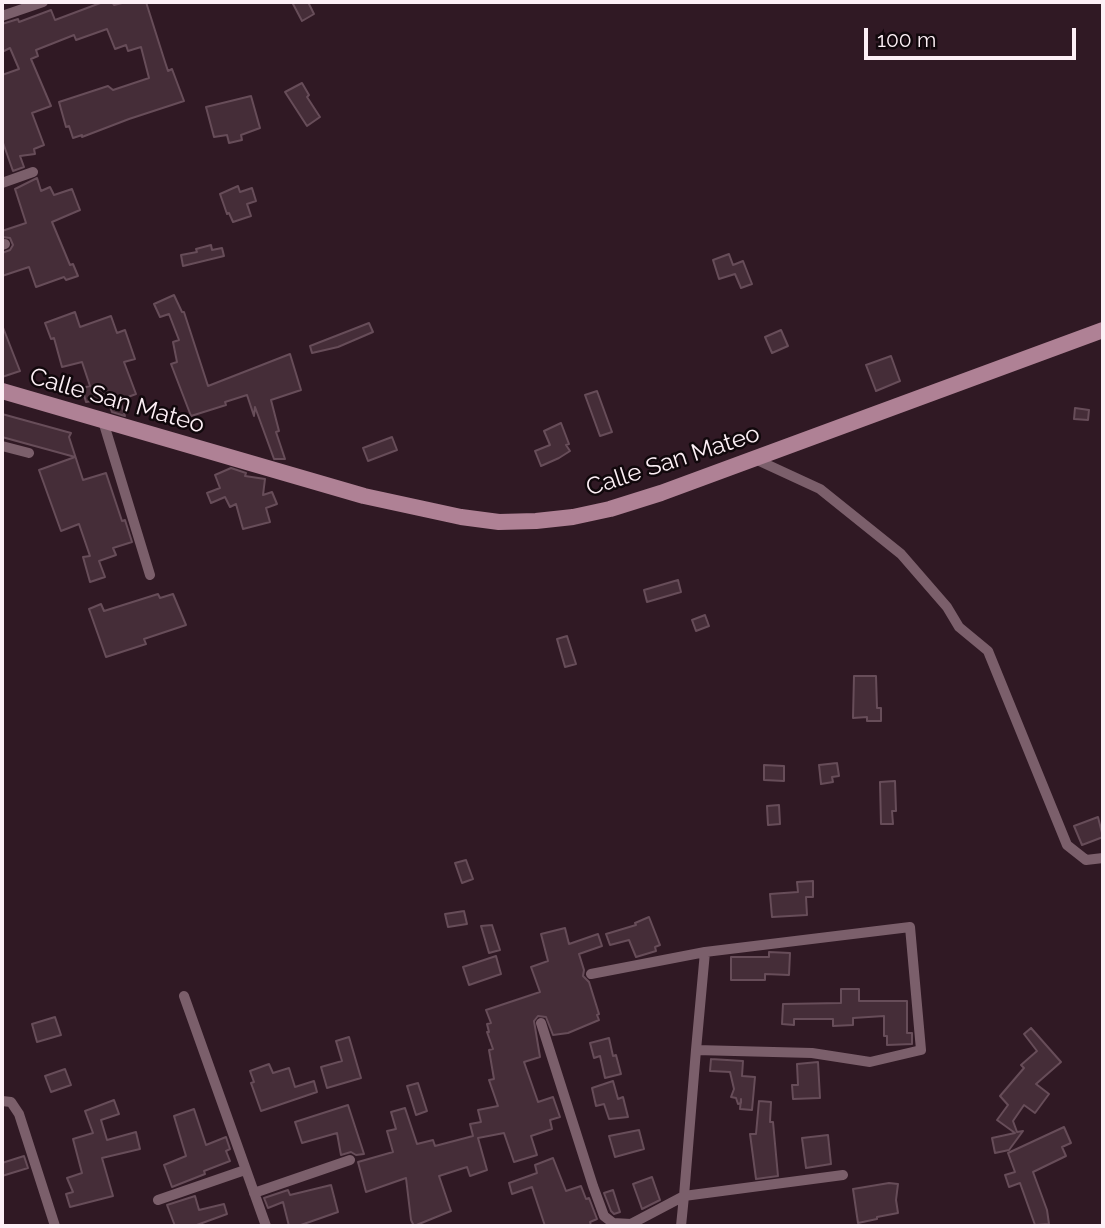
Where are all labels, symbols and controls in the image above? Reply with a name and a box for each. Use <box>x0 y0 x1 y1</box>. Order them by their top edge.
scale bar <box>867 14 1079 58</box>
text: 100 m <box>877 27 936 52</box>
street label: Calle San Mateo <box>26 362 208 440</box>
street label: Calle San Mateo <box>583 419 763 503</box>

